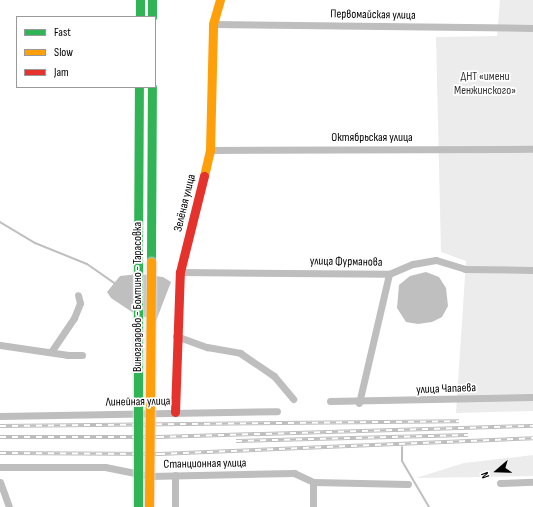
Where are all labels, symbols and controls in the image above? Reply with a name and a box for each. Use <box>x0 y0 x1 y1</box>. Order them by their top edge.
street label: Первомайская улица <box>330 7 416 23</box>
legend <box>16 16 156 88</box>
text: Fast <box>54 25 71 40</box>
text: Slow <box>54 45 73 60</box>
text: Jam <box>54 65 69 80</box>
park label: ДНТ «имени Менжинского» <box>454 70 516 98</box>
street label: Октябрьская улица <box>331 131 413 145</box>
street label: Зелёная улица <box>171 173 199 233</box>
street label: Виноградово - Болтино - Тарасовка <box>131 222 145 372</box>
street label: улица Фурманова <box>310 254 382 270</box>
street label: улица Чапаева <box>416 381 476 397</box>
street label: Линейная улица <box>106 394 170 410</box>
north arrow <box>477 451 517 491</box>
street label: Станционная улица <box>163 456 247 472</box>
text: N <box>478 470 492 480</box>

